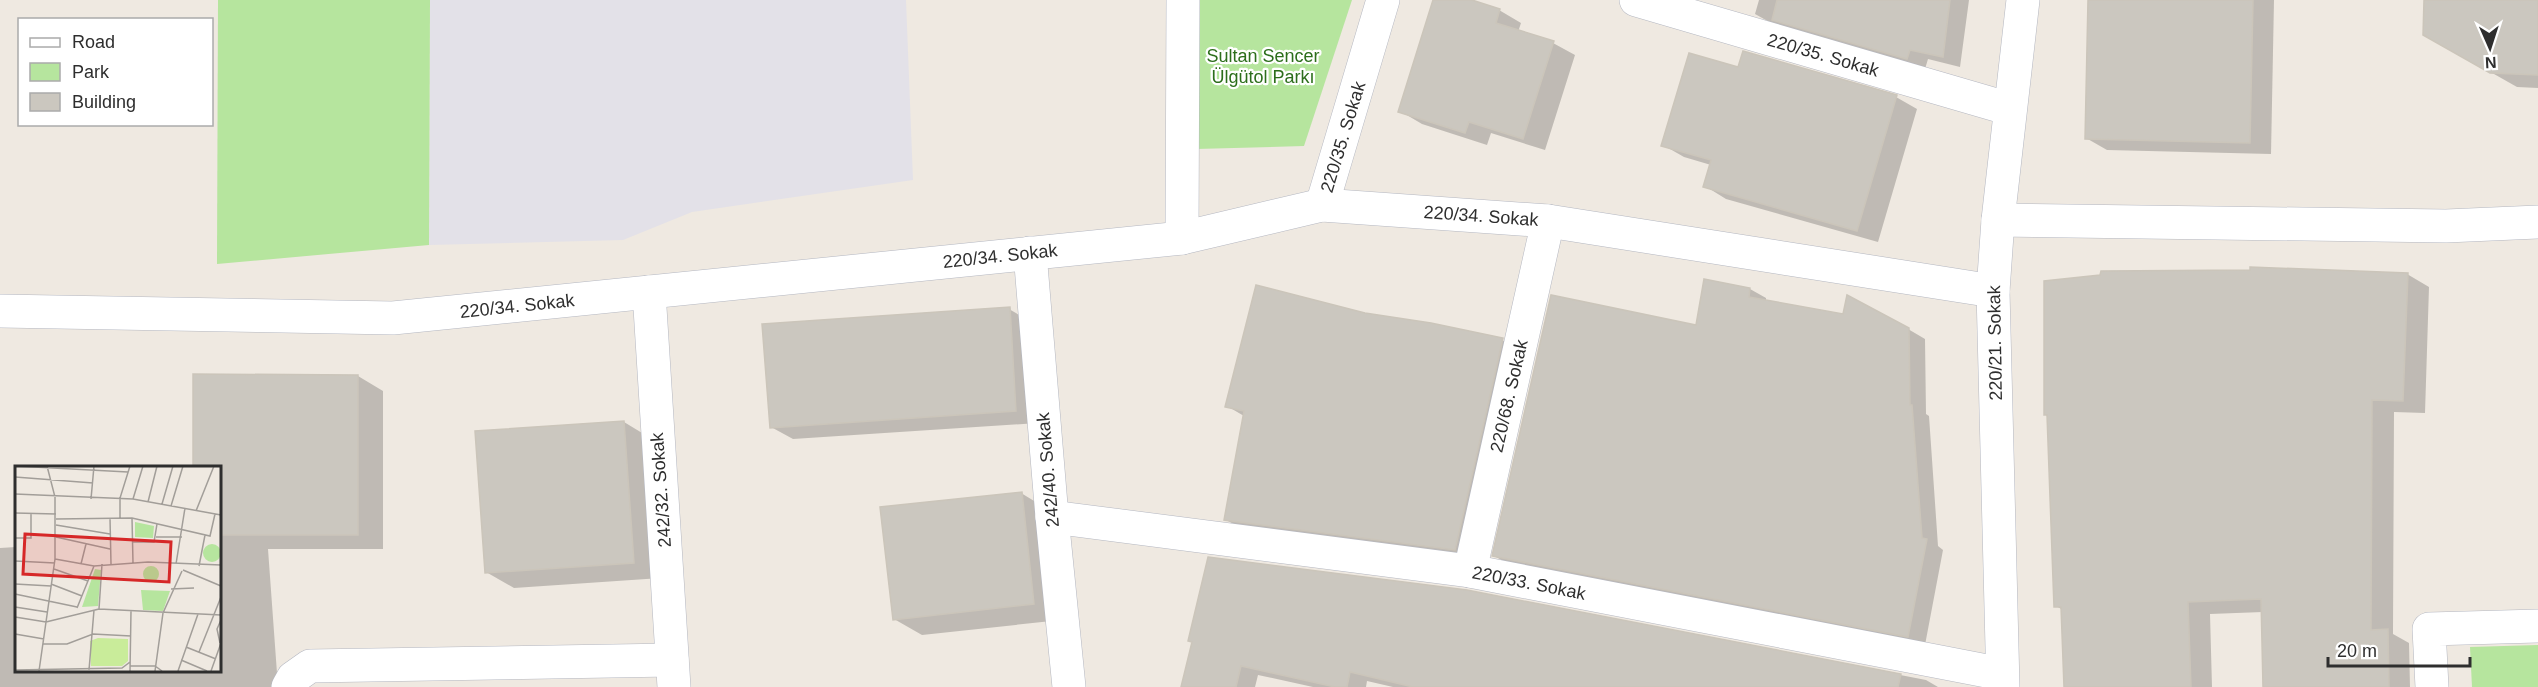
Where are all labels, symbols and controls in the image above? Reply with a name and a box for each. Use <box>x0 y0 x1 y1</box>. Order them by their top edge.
legend <box>18 18 213 126</box>
north arrow <box>2460 18 2520 78</box>
street label: 220/35. Sokak <box>1765 30 1882 81</box>
text: Road <box>72 32 115 52</box>
park label: Sultan Sencer Ülgütol Parkı <box>1206 46 1320 87</box>
text: N <box>2485 54 2497 71</box>
text: Park <box>72 62 110 82</box>
street label: 220/35. Sokak <box>1317 78 1370 195</box>
text: Building <box>72 92 136 112</box>
street label: 220/34. Sokak <box>1423 202 1540 230</box>
street label: 220/34. Sokak <box>942 240 1059 272</box>
street label: 220/21. Sokak <box>1984 284 2006 401</box>
street label: 220/34. Sokak <box>459 290 576 322</box>
street label: 220/68. Sokak <box>1486 337 1532 454</box>
street label: 242/40. Sokak <box>1033 411 1063 528</box>
street label: 242/32. Sokak <box>647 431 675 548</box>
inset map <box>15 466 220 672</box>
street label: 220/33. Sokak <box>1471 562 1588 604</box>
scale bar <box>2328 630 2470 668</box>
text: 20 m <box>2337 641 2377 661</box>

